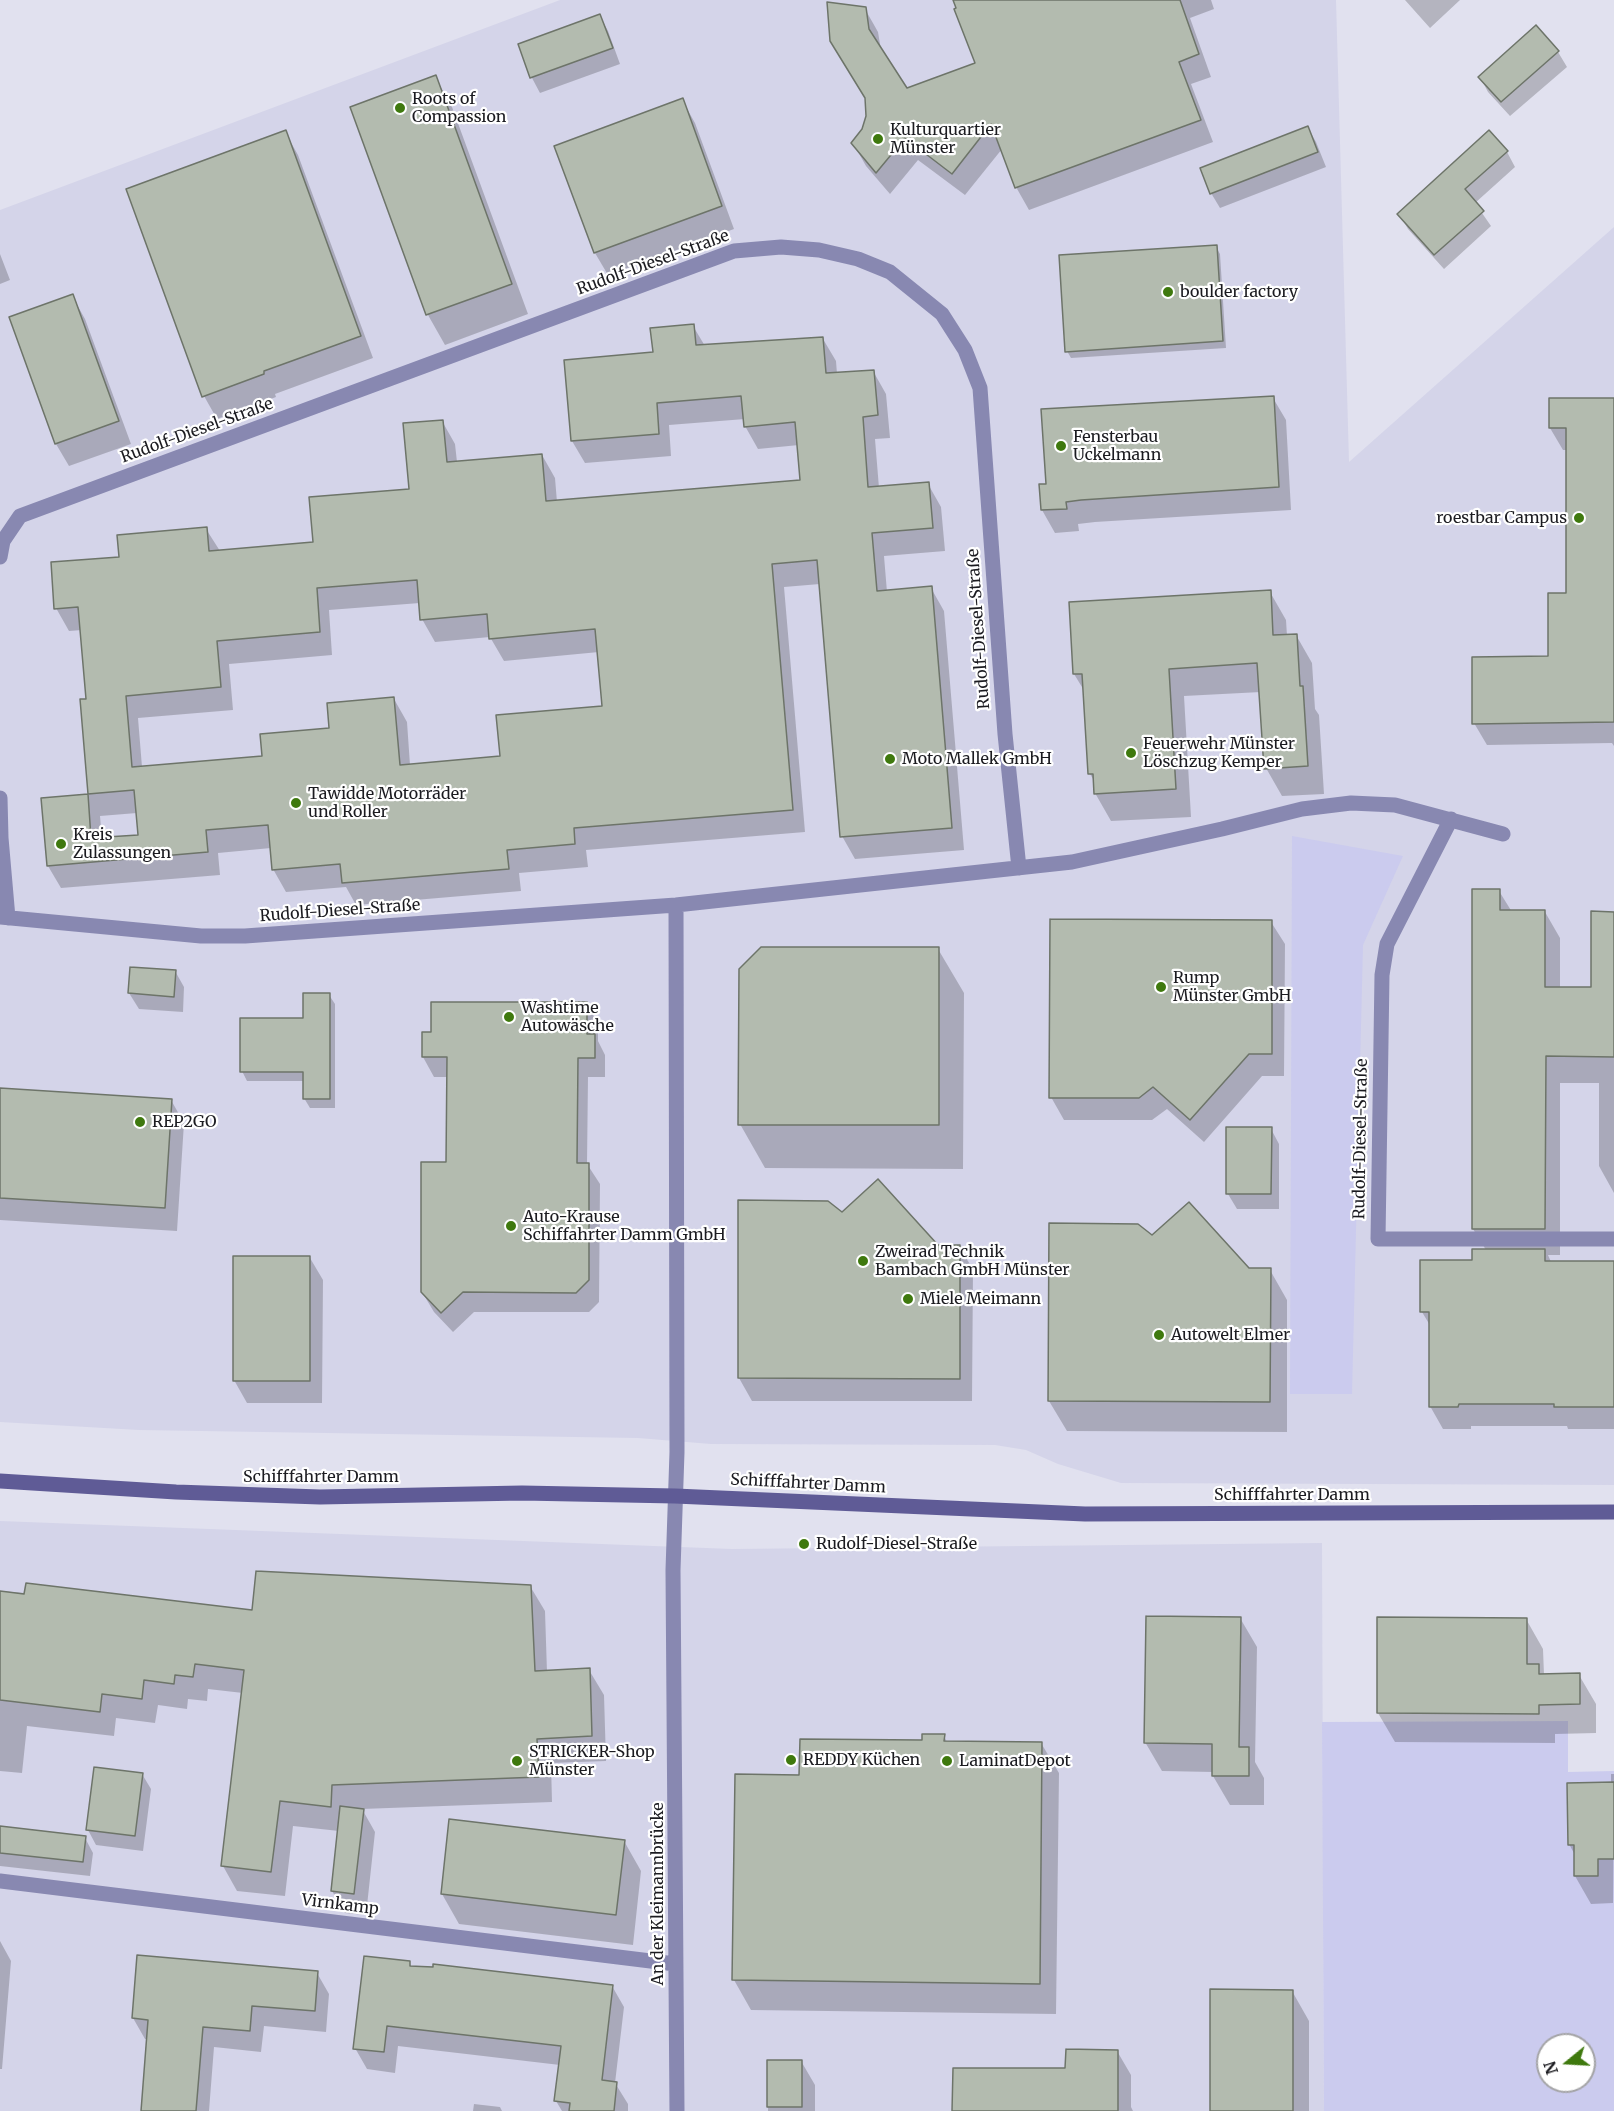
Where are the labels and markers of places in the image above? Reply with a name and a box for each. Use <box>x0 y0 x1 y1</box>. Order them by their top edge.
place label: Roots of Compassion <box>412 89 506 127</box>
marker: Roots of Compassion <box>393 101 407 115</box>
place label: Kulturquartier Münster <box>890 120 1001 158</box>
marker: Kulturquartier Münster <box>871 132 885 146</box>
place label: boulder factory <box>1180 282 1298 302</box>
marker: boulder factory <box>1161 285 1175 299</box>
place label: Fensterbau Uckelmann <box>1073 427 1161 465</box>
marker: Fensterbau Uckelmann <box>1054 439 1068 453</box>
place label: roestbar Campus <box>1436 508 1567 528</box>
marker: roestbar Campus <box>1572 511 1586 525</box>
place label: Feuerwehr Münster Löschzug Kemper <box>1143 734 1295 772</box>
marker: Feuerwehr Münster Löschzug Kemper <box>1124 746 1138 760</box>
place label: Moto Mallek GmbH <box>902 749 1052 769</box>
marker: Moto Mallek GmbH <box>883 752 897 766</box>
place label: Tawidde Motorräder und Roller <box>308 784 466 822</box>
marker: Tawidde Motorräder und Roller <box>289 796 303 810</box>
place label: Kreis Zulassungen <box>73 825 171 863</box>
marker: Kreis Zulassungen <box>54 837 68 851</box>
place label: Rump Münster GmbH <box>1173 968 1291 1006</box>
marker: Rump Münster GmbH <box>1154 980 1168 994</box>
place label: Washtime Autowäsche <box>521 998 614 1036</box>
marker: Washtime Autowäsche <box>502 1010 516 1024</box>
place label: REP2GO <box>152 1112 217 1132</box>
marker: REP2GO <box>133 1115 147 1129</box>
place label: Auto-Krause Schiffahrter Damm GmbH <box>523 1207 726 1245</box>
marker: Auto-Krause Schiffahrter Damm GmbH <box>504 1219 518 1233</box>
place label: Zweirad Technik Bambach GmbH Münster <box>875 1242 1069 1280</box>
marker: Zweirad Technik Bambach GmbH Münster <box>856 1254 870 1268</box>
place label: Miele Meimann <box>920 1289 1041 1309</box>
marker: Miele Meimann <box>901 1292 915 1306</box>
place label: Autowelt Elmer <box>1171 1325 1290 1345</box>
marker: Autowelt Elmer <box>1152 1328 1166 1342</box>
place label: Rudolf-Diesel-Straße <box>816 1534 977 1554</box>
marker: Rudolf-Diesel-Straße <box>797 1537 811 1551</box>
place label: STRICKER-Shop Münster <box>529 1742 655 1780</box>
place label: REDDY Küchen <box>803 1750 920 1770</box>
place label: LaminatDepot <box>959 1751 1071 1771</box>
marker: REDDY Küchen <box>784 1753 798 1767</box>
marker: STRICKER-Shop Münster <box>510 1754 524 1768</box>
marker: LaminatDepot <box>940 1754 954 1768</box>

